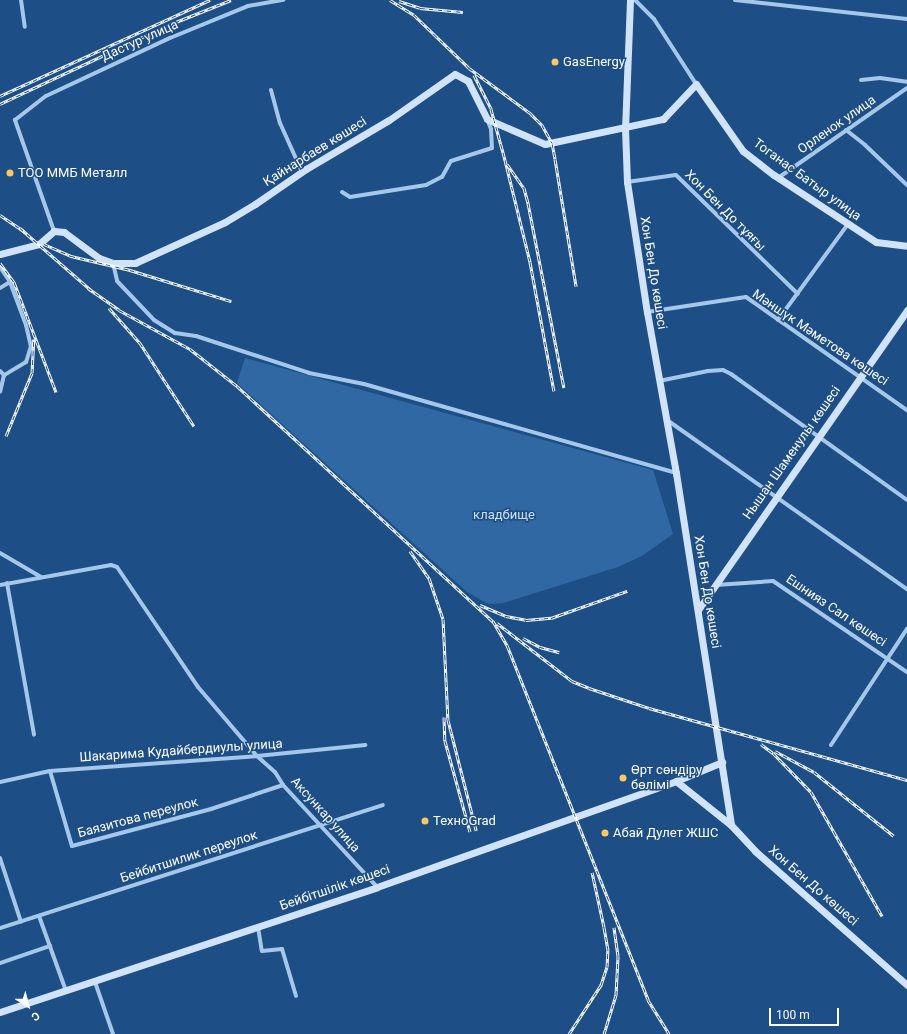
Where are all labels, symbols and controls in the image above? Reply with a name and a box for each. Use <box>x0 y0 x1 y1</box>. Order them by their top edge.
street label: Дастур улица <box>99 17 181 65</box>
place label: GasEnergy <box>563 54 625 70</box>
marker: GasEnergy <box>550 57 560 67</box>
street label: Орленок улица <box>795 92 879 158</box>
street label: Қайнарбаев көшесі <box>260 114 370 190</box>
street label: Тоганас Батыр улица <box>750 136 864 224</box>
place label: ТОО ММБ Металл <box>18 165 127 181</box>
street label: Хон Бен До тұяғы <box>681 167 769 255</box>
marker: ТОО ММБ Металл <box>5 168 15 178</box>
street label: Хон Бен До көшесі <box>636 215 670 331</box>
street label: Мәншүк Мәметова көшесі <box>749 287 891 389</box>
street label: Нышан Шаменулы көшесі <box>740 383 844 523</box>
park label: кладбище <box>473 507 535 523</box>
street label: Хон Бен До көшесі <box>690 534 724 650</box>
street label: Ешнияз Сал көшесі <box>783 572 889 650</box>
street label: Шакарима Кудайбердиулы улица <box>79 736 283 766</box>
place label: Өрт сөндіру бөлімі <box>631 763 702 794</box>
marker: Өрт сөндіру бөлімі <box>618 773 628 783</box>
street label: Аксункар улица <box>287 774 363 856</box>
street label: Баязитова переулок <box>76 794 200 842</box>
place label: ТехноGrad <box>433 813 496 829</box>
marker: ТехноGrad <box>420 816 430 826</box>
place label: Абай Дулет ЖШС <box>613 825 718 841</box>
street label: Бейбитшилик переулок <box>119 827 259 887</box>
marker: Абай Дулет ЖШС <box>600 828 610 838</box>
street label: Хон Бен До көшесі <box>765 843 861 929</box>
street label: Бейбітшілік көшесі <box>278 862 392 914</box>
north arrow <box>8 986 48 1026</box>
scale bar <box>771 1000 841 1026</box>
text: 100 m <box>776 1008 810 1022</box>
text: С <box>29 1009 42 1023</box>

